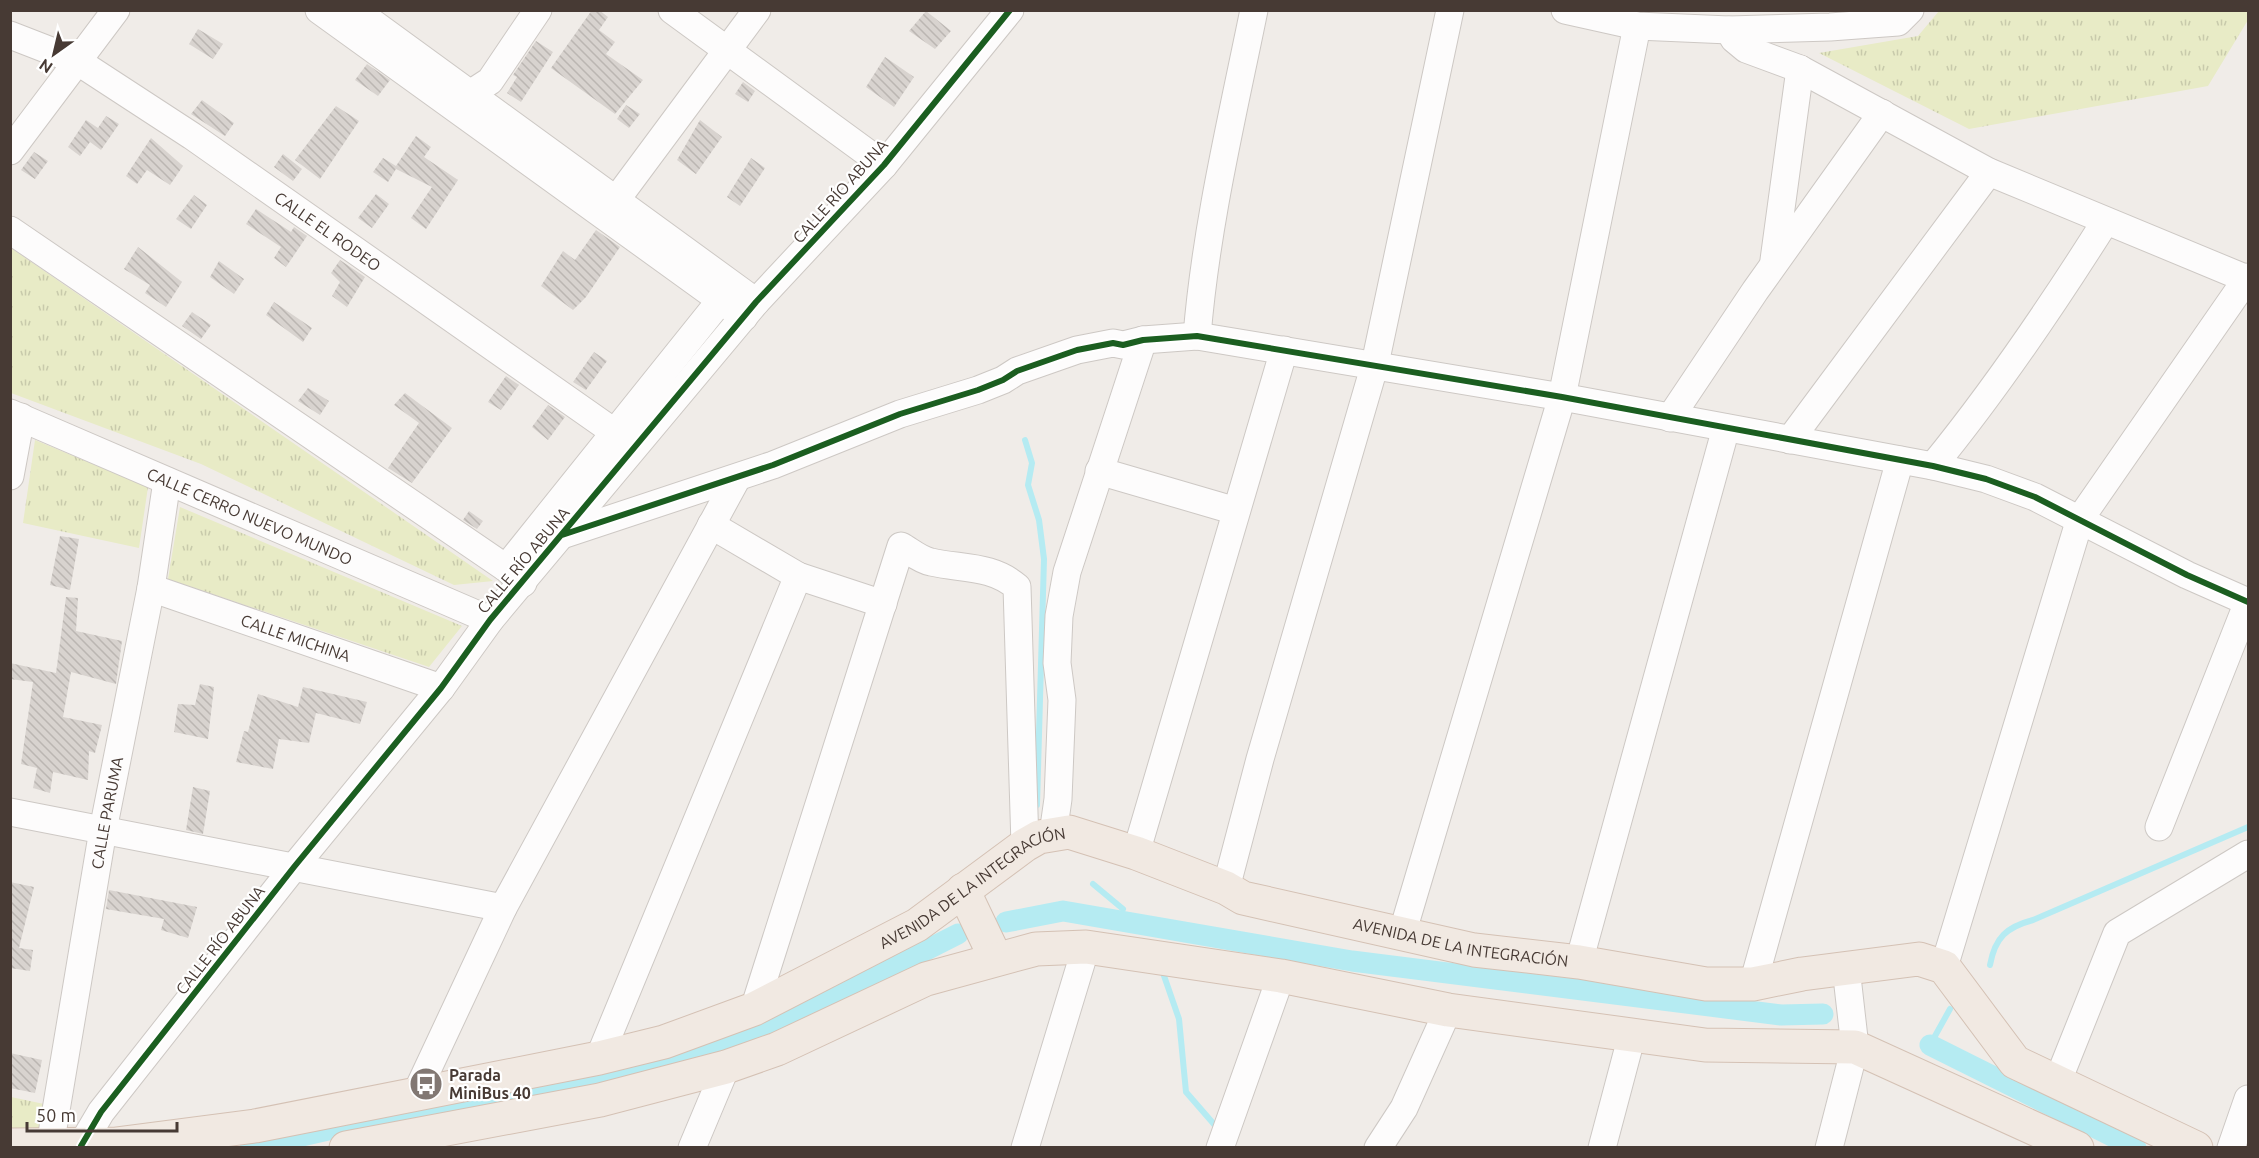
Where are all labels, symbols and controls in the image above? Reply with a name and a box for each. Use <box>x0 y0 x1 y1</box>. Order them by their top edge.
north arrow <box>24 24 84 84</box>
text: N <box>36 56 56 77</box>
street label: CALLE RÍO ABUNA <box>787 134 892 246</box>
street label: CALLE EL RODEO <box>271 188 384 275</box>
street label: CALLE CERRO NUEVO MUNDO <box>144 464 355 569</box>
street label: CALLE RÍO ABUNA <box>472 502 573 617</box>
street label: CALLE MICHINA <box>239 611 353 665</box>
street label: CALLE PARUMA <box>88 754 126 870</box>
street label: AVENIDA DE LA INTEGRACIÓN <box>876 824 1067 952</box>
street label: CALLE RÍO ABUNA <box>170 880 268 998</box>
street label: AVENIDA DE LA INTEGRACIÓN <box>1352 914 1569 970</box>
bus stop icon: Parada MiniBus 40 <box>408 1066 444 1102</box>
place label: Parada MiniBus 40 <box>449 1066 531 1102</box>
scale bar <box>27 1095 177 1133</box>
text: 50 m <box>36 1105 76 1125</box>

